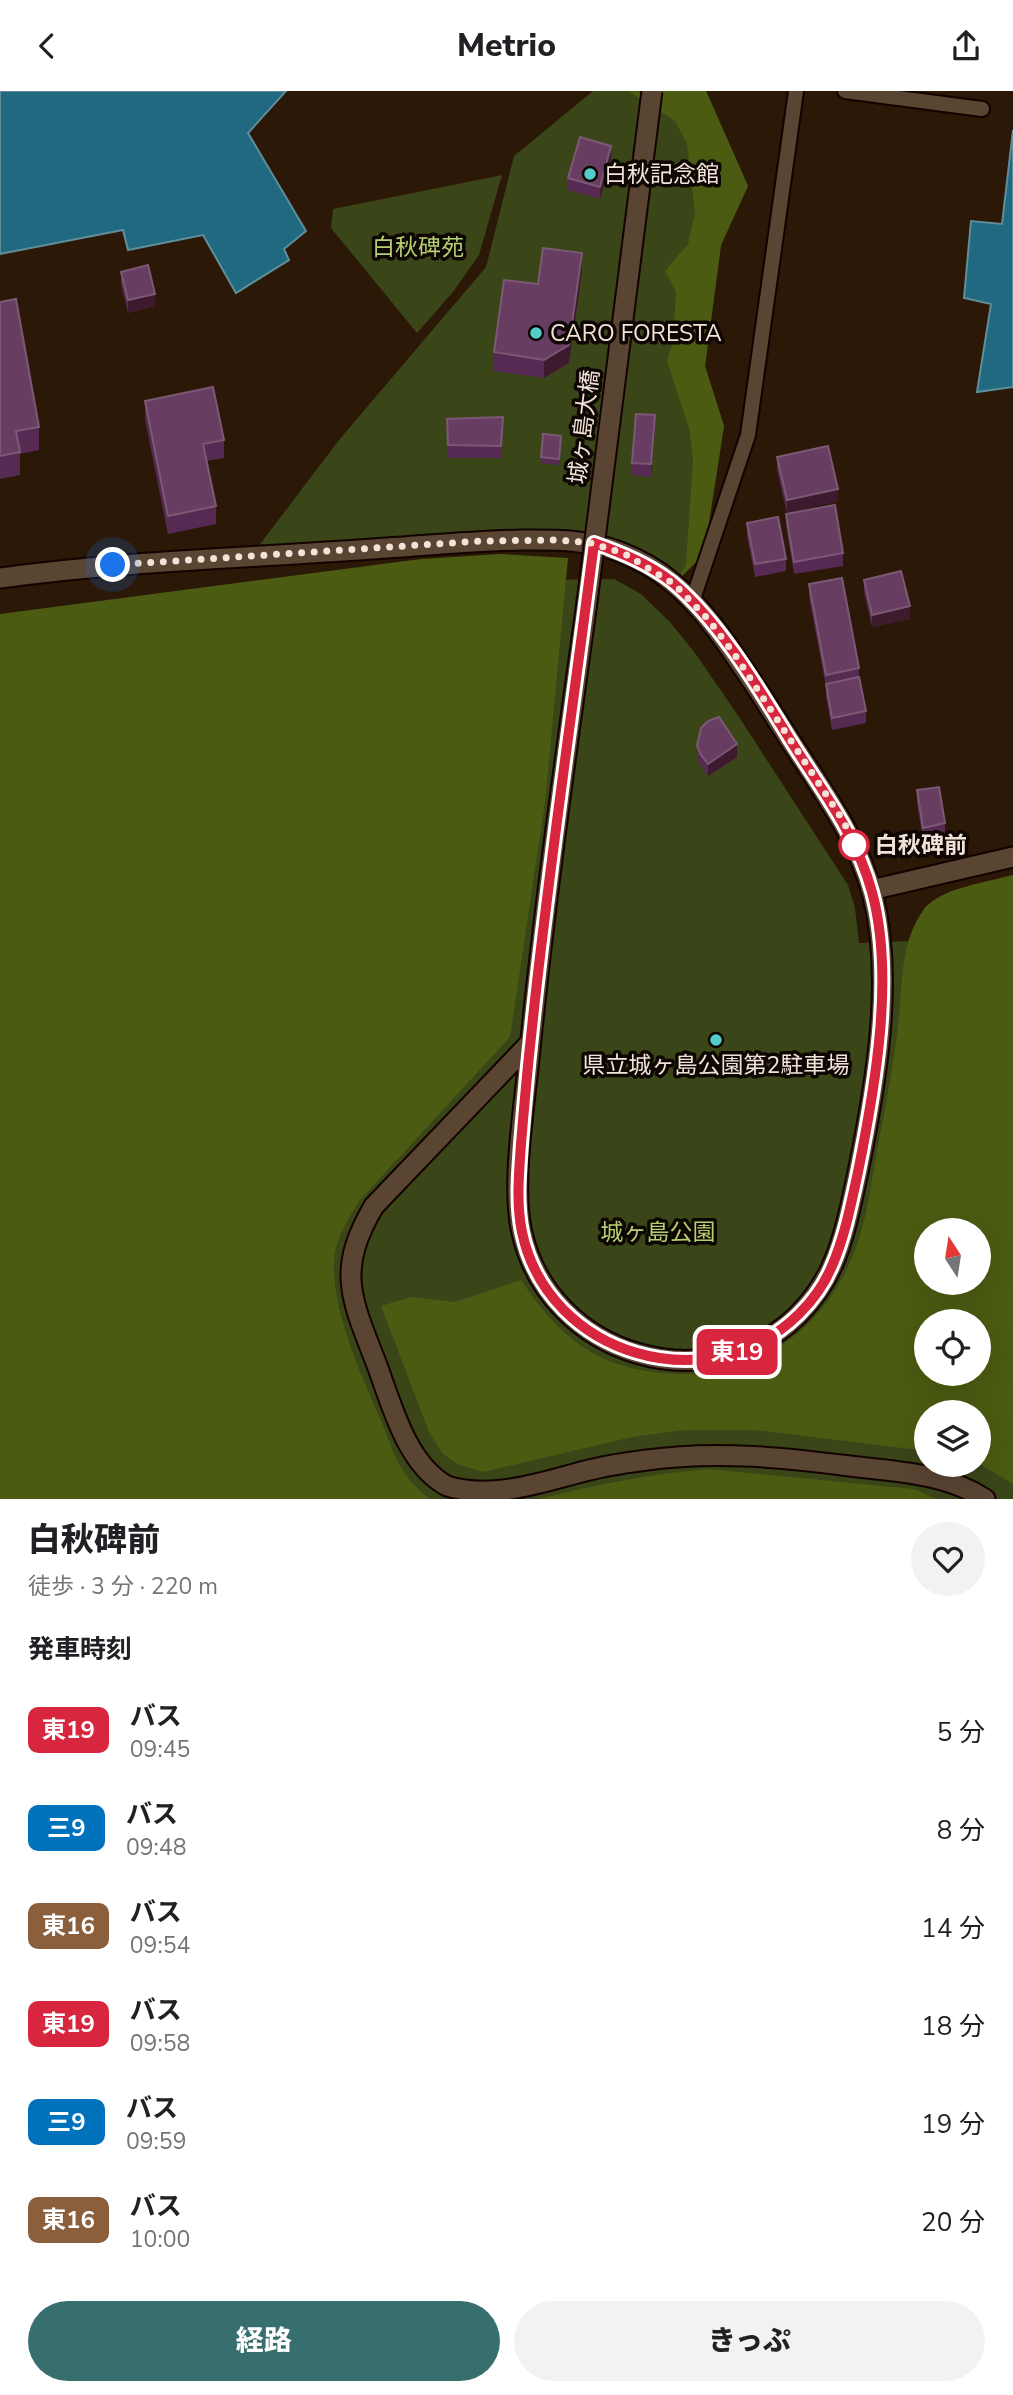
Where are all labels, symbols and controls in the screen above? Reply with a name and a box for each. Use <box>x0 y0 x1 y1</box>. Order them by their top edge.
text: Metrio <box>457 24 556 67</box>
icon: back <box>28 27 66 65</box>
icon: share <box>947 27 985 65</box>
place label: 白秋記念館 <box>604 159 719 190</box>
marker: 白秋記念館 <box>582 166 598 182</box>
park label: 白秋碑苑 <box>372 232 464 263</box>
place label: CARO FORESTA <box>550 318 722 349</box>
marker: CARO FORESTA <box>528 325 544 341</box>
street label: 城ヶ島大橋 <box>562 368 606 486</box>
your location <box>95 547 130 582</box>
marker: 白秋碑前 <box>839 830 869 860</box>
place label: 白秋碑前 <box>875 830 967 861</box>
marker: 県立城ヶ島公園第2駐車場 <box>708 1032 724 1048</box>
place label: 県立城ヶ島公園第2駐車場 <box>583 1050 849 1081</box>
park label: 城ヶ島公園 <box>601 1217 716 1248</box>
north arrow <box>914 1218 990 1295</box>
map controls <box>914 1218 991 1477</box>
button: locate <box>914 1309 991 1386</box>
line badge: 東19 <box>697 1329 777 1375</box>
text: 東19 <box>711 1336 763 1368</box>
button: layers <box>914 1400 991 1477</box>
text: 白秋碑前 <box>28 1518 160 1563</box>
button: heart <box>911 1522 985 1596</box>
text: 徒歩 · 3 分 · 220 m <box>28 1571 218 1602</box>
text: 発車時刻 <box>28 1632 132 1667</box>
text: バス <box>130 1699 182 1734</box>
text: 東19 <box>42 1714 95 1746</box>
text: 5 分 <box>937 1715 985 1750</box>
text: 09:45 <box>130 1734 190 1765</box>
text: バス <box>126 1797 178 1832</box>
text: 三9 <box>47 1812 86 1844</box>
text: 8 分 <box>937 1813 985 1848</box>
text: 09:48 <box>126 1832 186 1863</box>
text: バス <box>130 1895 182 1930</box>
text: 東16 <box>42 1910 95 1942</box>
text: 14 分 <box>921 1911 985 1946</box>
text: 09:54 <box>130 1930 190 1961</box>
text: バス <box>130 1993 182 2028</box>
text: 東19 <box>42 2008 95 2040</box>
text: 18 分 <box>921 2009 985 2044</box>
text: 09:58 <box>130 2028 190 2059</box>
text: バス <box>126 2091 178 2126</box>
text: 三9 <box>47 2106 86 2138</box>
text: 19 分 <box>921 2107 985 2142</box>
text: 09:59 <box>126 2126 186 2157</box>
text: バス <box>130 2189 182 2224</box>
text: 東16 <box>42 2204 95 2236</box>
text: 20 分 <box>921 2205 985 2240</box>
text: 10:00 <box>130 2224 190 2255</box>
button: 経路 <box>28 2301 500 2381</box>
button: きっぷ <box>514 2301 985 2381</box>

